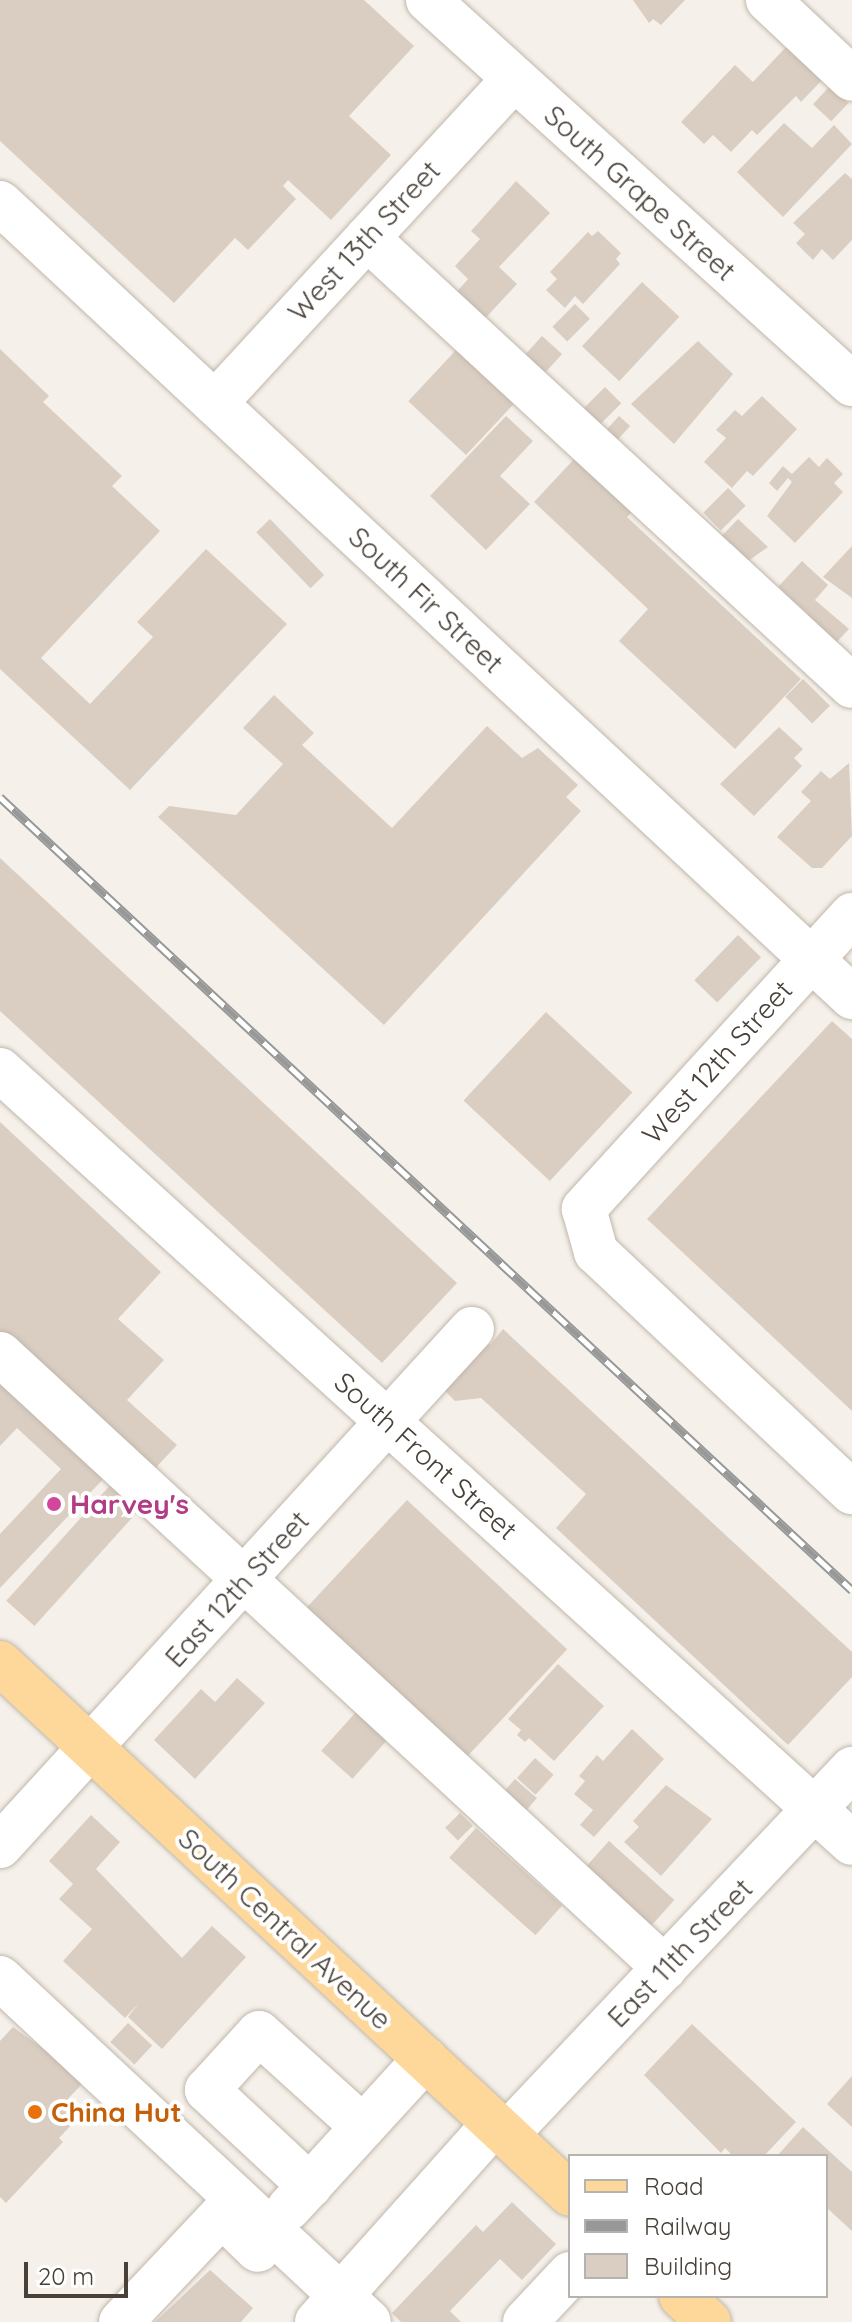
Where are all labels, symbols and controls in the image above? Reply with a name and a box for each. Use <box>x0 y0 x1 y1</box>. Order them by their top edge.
street label: South Grape Street <box>538 98 742 288</box>
street label: West 13th Street <box>281 154 447 328</box>
street label: South Fir Street <box>342 520 510 680</box>
street label: West 12th Street <box>635 973 799 1151</box>
street label: South Front Street <box>328 1365 524 1547</box>
place label: Harvey's <box>70 1487 189 1521</box>
marker: Harvey's <box>45 1495 63 1513</box>
street label: East 12th Street <box>158 1504 316 1674</box>
street label: South Central Avenue <box>172 1822 398 2036</box>
street label: East 11th Street <box>601 1872 759 2034</box>
place label: China Hut <box>51 2095 182 2129</box>
marker: China Hut <box>26 2103 44 2121</box>
legend <box>568 2154 828 2298</box>
text: Road <box>644 2171 704 2201</box>
text: Railway <box>644 2211 731 2241</box>
scale bar <box>28 2246 132 2296</box>
text: Building <box>644 2251 732 2281</box>
text: 20 m <box>38 2261 94 2291</box>

